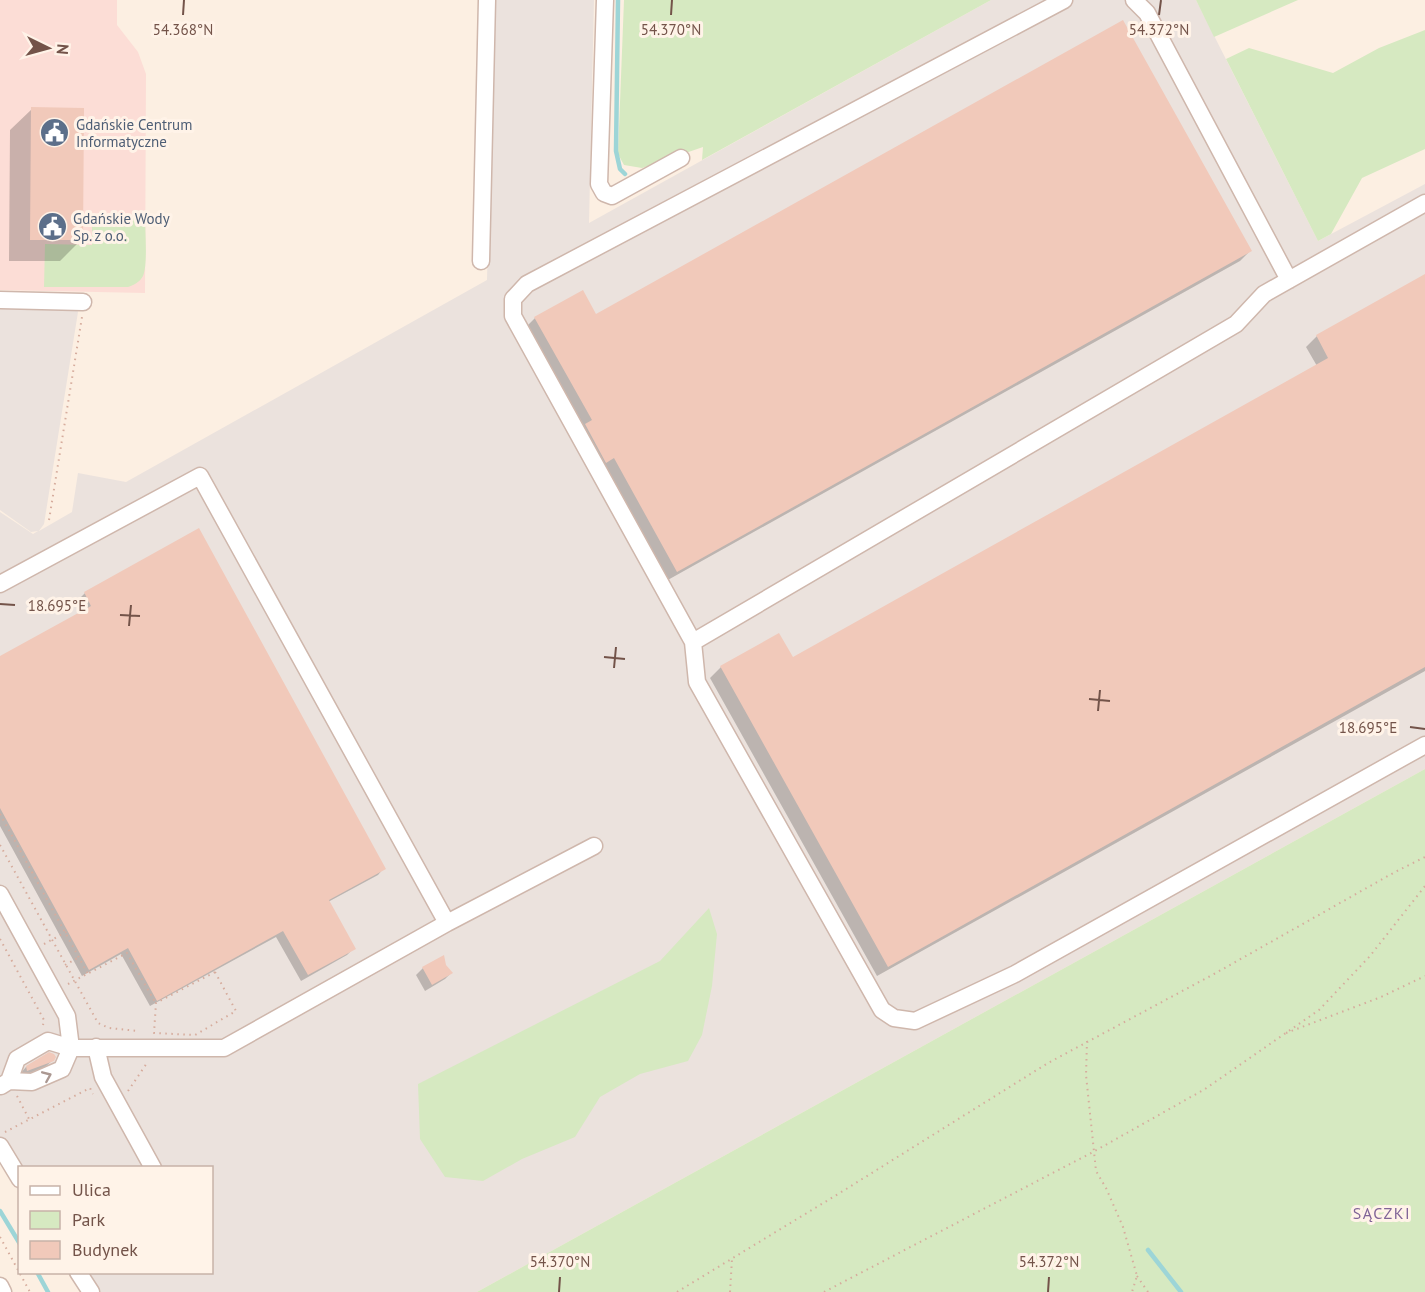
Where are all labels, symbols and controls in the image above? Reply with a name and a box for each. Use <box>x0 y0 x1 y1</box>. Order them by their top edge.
north arrow <box>18 18 78 78</box>
text: 54.368°N <box>153 20 213 39</box>
text: 54.370°N <box>641 20 701 39</box>
text: 54.372°N <box>1129 20 1189 39</box>
text: N <box>53 43 73 55</box>
place label: Gdańskie Centrum Informatyczne <box>76 115 192 151</box>
public building icon: Gdańskie Centrum Informatyczne <box>39 117 71 149</box>
place label: Gdańskie Wody Sp. z o.o. <box>73 209 170 245</box>
public building icon: Gdańskie Wody Sp. z o.o. <box>36 211 68 243</box>
text: 18.695°E <box>28 596 86 615</box>
text: 18.695°E <box>1339 718 1397 737</box>
one-way arrow <box>41 1071 52 1083</box>
legend <box>18 1166 213 1274</box>
text: Ulica <box>72 1178 111 1201</box>
district label: SĄCZKI <box>1353 1203 1411 1223</box>
text: Park <box>72 1208 105 1231</box>
text: Budynek <box>72 1238 138 1261</box>
text: 54.370°N <box>530 1252 590 1271</box>
text: 54.372°N <box>1019 1252 1079 1271</box>

